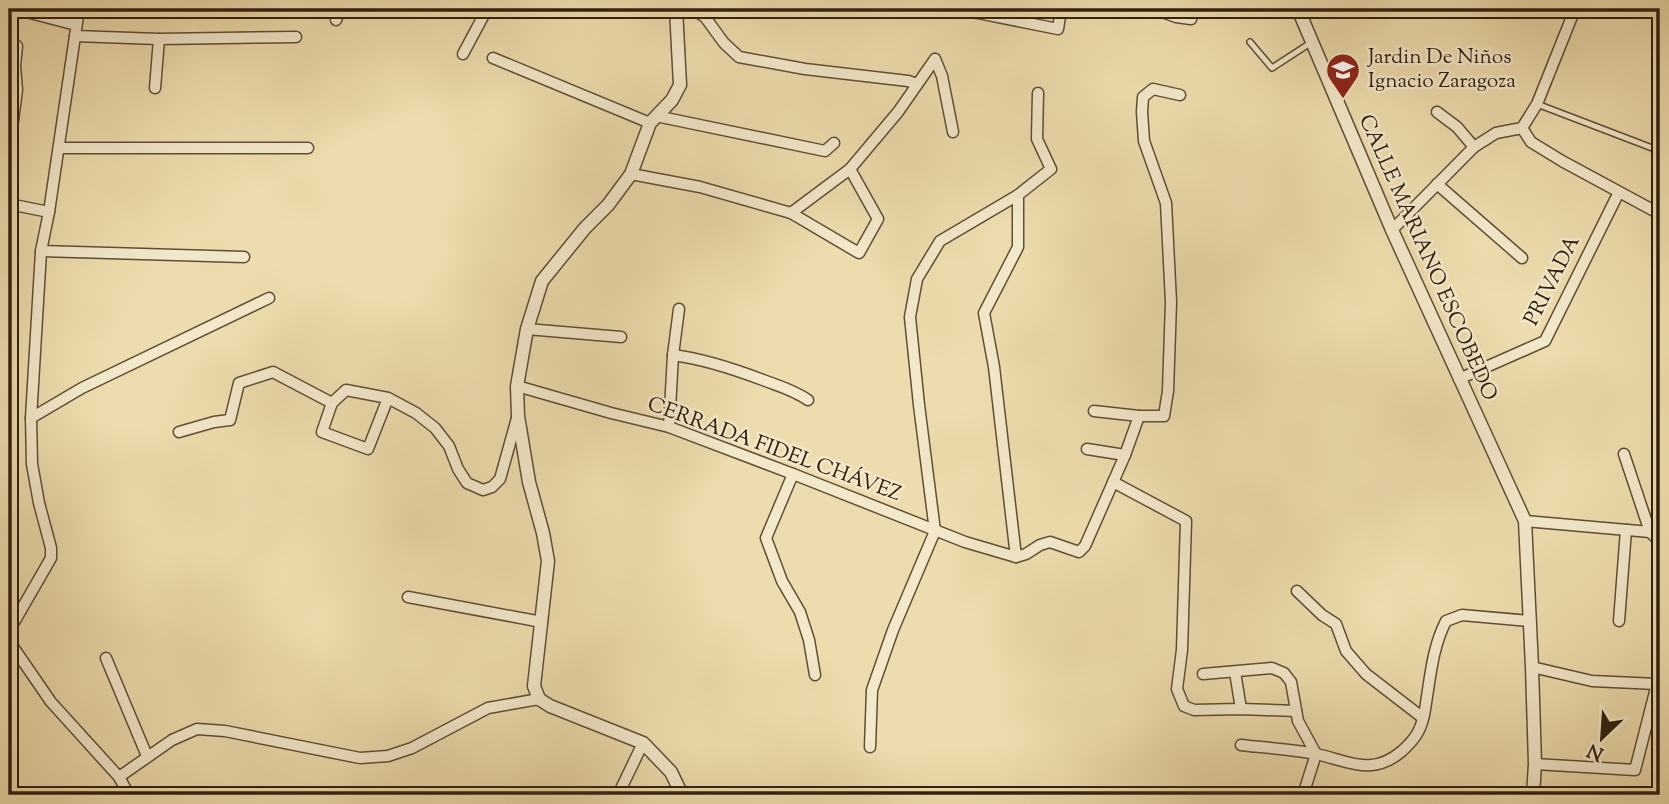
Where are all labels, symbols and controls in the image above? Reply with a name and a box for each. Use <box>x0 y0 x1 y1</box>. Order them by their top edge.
place label: Jardin De Niños Ignacio Zaragoza <box>1367 43 1516 97</box>
school or university icon: Jardin De Niños Ignacio Zaragoza <box>1324 51 1362 100</box>
street label: CALLE MARIANO ESCOBEDO <box>1350 110 1504 406</box>
street label: PRIVADA <box>1518 231 1588 331</box>
street label: CERRADA FIDEL CHÁVEZ <box>643 390 905 510</box>
north arrow <box>1568 702 1638 772</box>
text: N <box>1583 736 1608 767</box>

